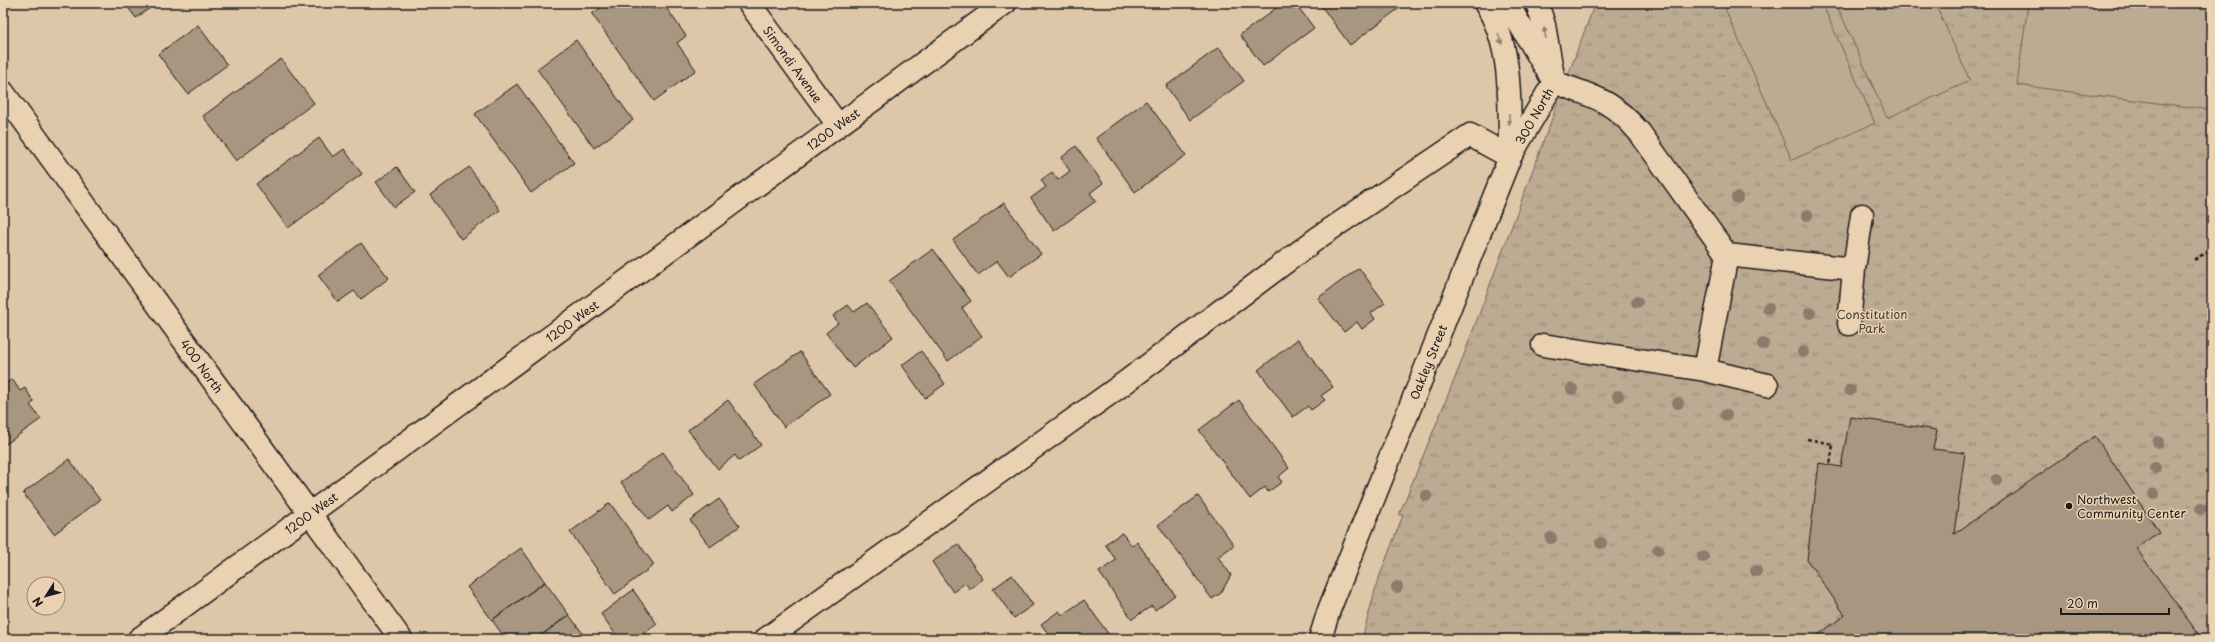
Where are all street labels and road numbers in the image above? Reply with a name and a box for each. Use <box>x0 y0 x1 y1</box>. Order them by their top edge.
street label: Simondi Avenue <box>759 22 827 106</box>
street label: 300 North <box>1510 84 1558 148</box>
street label: 1200 West <box>803 103 863 154</box>
street label: 1200 West <box>542 295 602 346</box>
street label: Oakley Street <box>1405 322 1451 402</box>
street label: 400 North <box>176 335 228 397</box>
street label: 1200 West <box>281 487 341 538</box>

